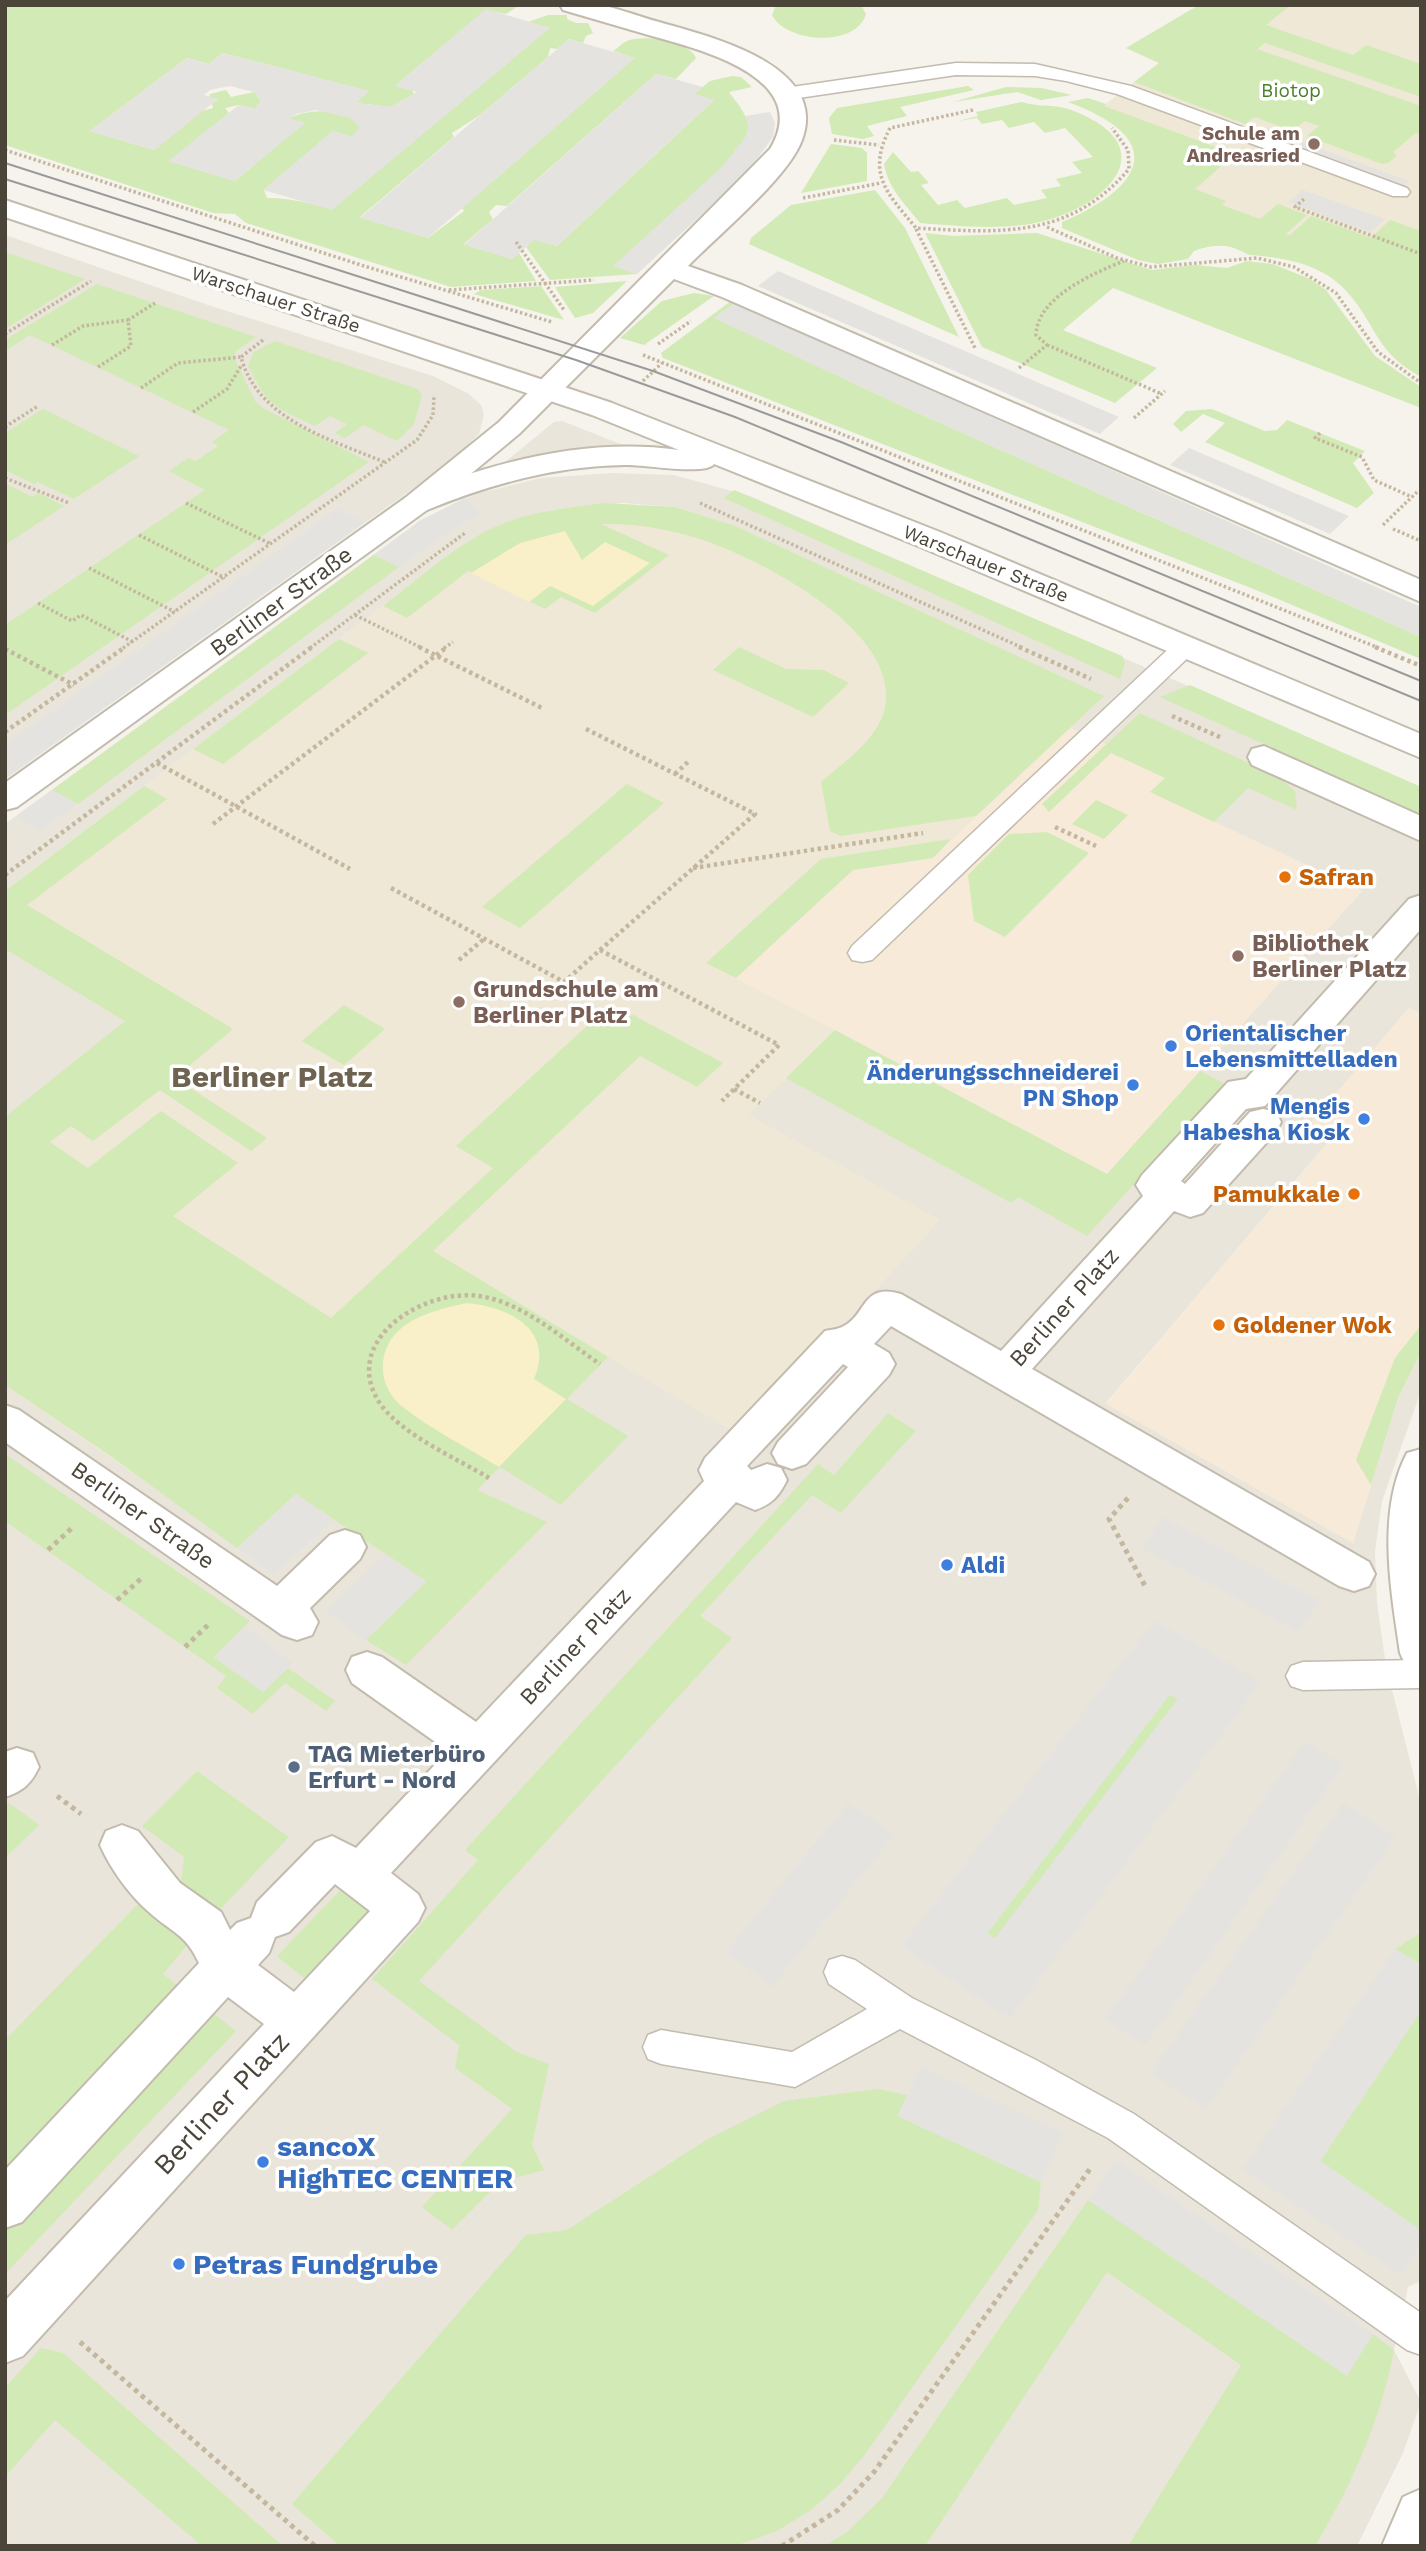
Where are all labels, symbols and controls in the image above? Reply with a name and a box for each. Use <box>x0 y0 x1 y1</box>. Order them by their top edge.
park label: Biotop <box>1261 79 1321 102</box>
place label: Schule am Andreasried <box>1187 122 1300 167</box>
marker: Schule am Andreasried <box>1306 136 1322 152</box>
street label: Warschauer Straße <box>188 261 363 338</box>
street label: Warschauer Straße <box>900 520 1072 607</box>
street label: Berliner Straße <box>205 541 358 662</box>
place label: Safran <box>1299 864 1374 891</box>
marker: Safran <box>1277 869 1293 885</box>
place label: Bibliothek Berliner Platz <box>1252 930 1407 983</box>
marker: Bibliothek Berliner Platz <box>1230 948 1246 964</box>
place label: Grundschule am Berliner Platz <box>473 976 659 1029</box>
marker: Grundschule am Berliner Platz <box>451 994 467 1010</box>
place label: Orientalischer Lebensmittelladen <box>1185 1020 1398 1073</box>
marker: Orientalischer Lebensmittelladen <box>1163 1038 1179 1054</box>
district label: Berliner Platz <box>171 1059 373 1094</box>
place label: Änderungsschneiderei PN Shop <box>867 1059 1119 1112</box>
marker: Änderungsschneiderei PN Shop <box>1125 1077 1141 1093</box>
place label: Mengis Habesha Kiosk <box>1183 1093 1351 1146</box>
marker: Mengis Habesha Kiosk <box>1356 1111 1372 1127</box>
place label: Pamukkale <box>1213 1181 1340 1208</box>
marker: Pamukkale <box>1346 1186 1362 1202</box>
street label: Berliner Platz <box>1004 1242 1125 1372</box>
place label: Goldener Wok <box>1233 1312 1392 1339</box>
marker: Goldener Wok <box>1211 1317 1227 1333</box>
street label: Berliner Straße <box>66 1456 220 1575</box>
place label: Aldi <box>961 1552 1005 1579</box>
marker: Aldi <box>939 1557 955 1573</box>
street label: Berliner Platz <box>514 1582 637 1711</box>
place label: TAG Mieterbüro Erfurt - Nord <box>308 1741 486 1794</box>
marker: TAG Mieterbüro Erfurt - Nord <box>286 1759 302 1775</box>
street label: Berliner Platz <box>147 2025 296 2182</box>
place label: sancoX HighTEC CENTER <box>277 2130 513 2195</box>
marker: sancoX HighTEC CENTER <box>255 2154 271 2170</box>
place label: Petras Fundgrube <box>193 2248 438 2281</box>
marker: Petras Fundgrube <box>171 2256 187 2272</box>

